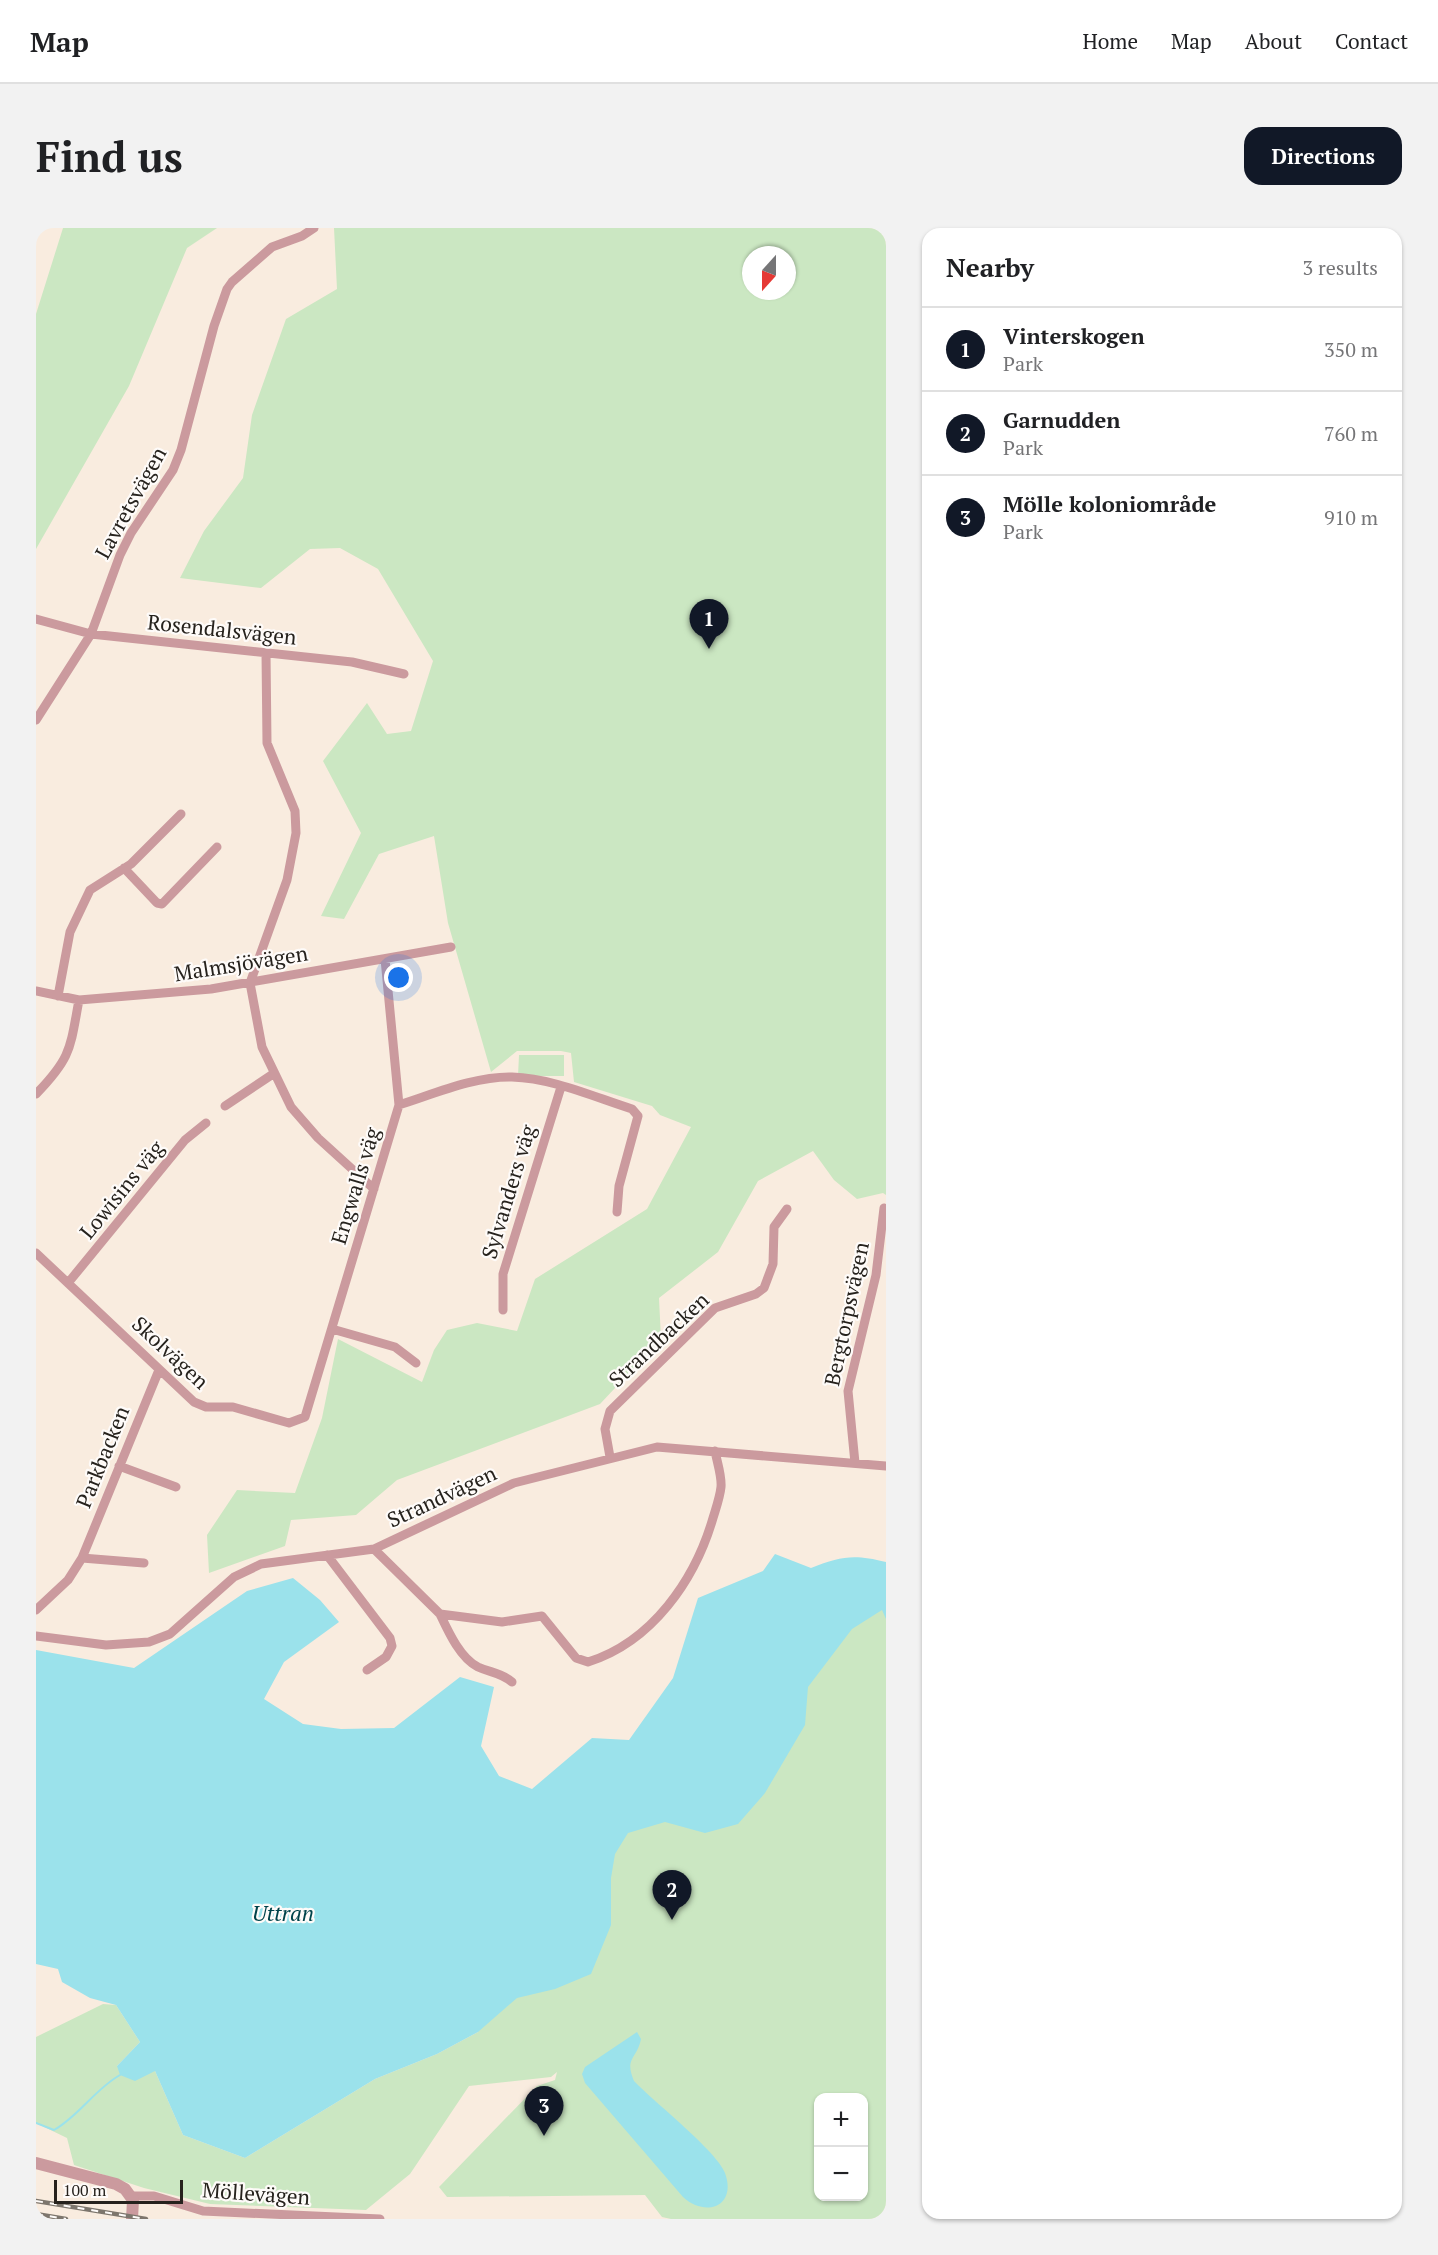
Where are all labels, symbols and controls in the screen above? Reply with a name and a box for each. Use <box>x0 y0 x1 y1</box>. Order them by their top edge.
text: Map <box>30 23 89 60</box>
text: Home <box>1082 27 1138 55</box>
text: Map <box>1171 27 1212 55</box>
text: About <box>1245 27 1302 55</box>
text: Contact <box>1335 27 1408 55</box>
button: Directions <box>1244 127 1402 185</box>
text: Find us <box>36 128 183 184</box>
north arrow <box>742 246 796 300</box>
text: Nearby <box>946 250 1034 284</box>
text: 3 results <box>1303 254 1378 281</box>
text: Vinterskogen <box>1003 321 1145 350</box>
text: 1 <box>960 336 971 363</box>
text: 350 m <box>1324 336 1378 363</box>
text: Park <box>1003 350 1043 377</box>
text: Garnudden <box>1003 405 1121 434</box>
text: 2 <box>960 420 971 447</box>
text: 760 m <box>1324 420 1378 447</box>
text: Park <box>1003 434 1043 461</box>
street label: Lavretsvägen <box>88 441 173 563</box>
text: Mölle koloniområde <box>1003 489 1216 518</box>
text: 3 <box>960 504 971 531</box>
text: 910 m <box>1324 504 1378 531</box>
text: Park <box>1003 518 1043 545</box>
pin: 1 <box>690 600 728 649</box>
street label: Rosendalsvägen <box>146 607 299 651</box>
street label: Malmsjövägen <box>172 939 310 987</box>
your location <box>384 963 413 992</box>
street label: Sylvanders väg <box>474 1120 542 1262</box>
street label: Engwalls väg <box>324 1123 386 1248</box>
street label: Lowisins väg <box>73 1134 170 1244</box>
street label: Bergtorpsvägen <box>817 1239 875 1388</box>
street label: Strandbacken <box>602 1285 715 1393</box>
street label: Skolvägen <box>126 1310 215 1395</box>
street label: Parkbacken <box>69 1401 135 1512</box>
street label: Strandvägen <box>383 1458 501 1534</box>
pin: 2 <box>652 1870 692 1920</box>
water label: Uttran <box>252 1898 314 1927</box>
pin: 3 <box>524 2086 564 2136</box>
map controls <box>814 2093 868 2201</box>
button: + <box>814 2093 868 2147</box>
button: − <box>814 2147 868 2201</box>
street label: Möllevägen <box>201 2175 311 2211</box>
scale bar <box>54 2177 183 2204</box>
text: 100 m <box>63 2179 106 2201</box>

